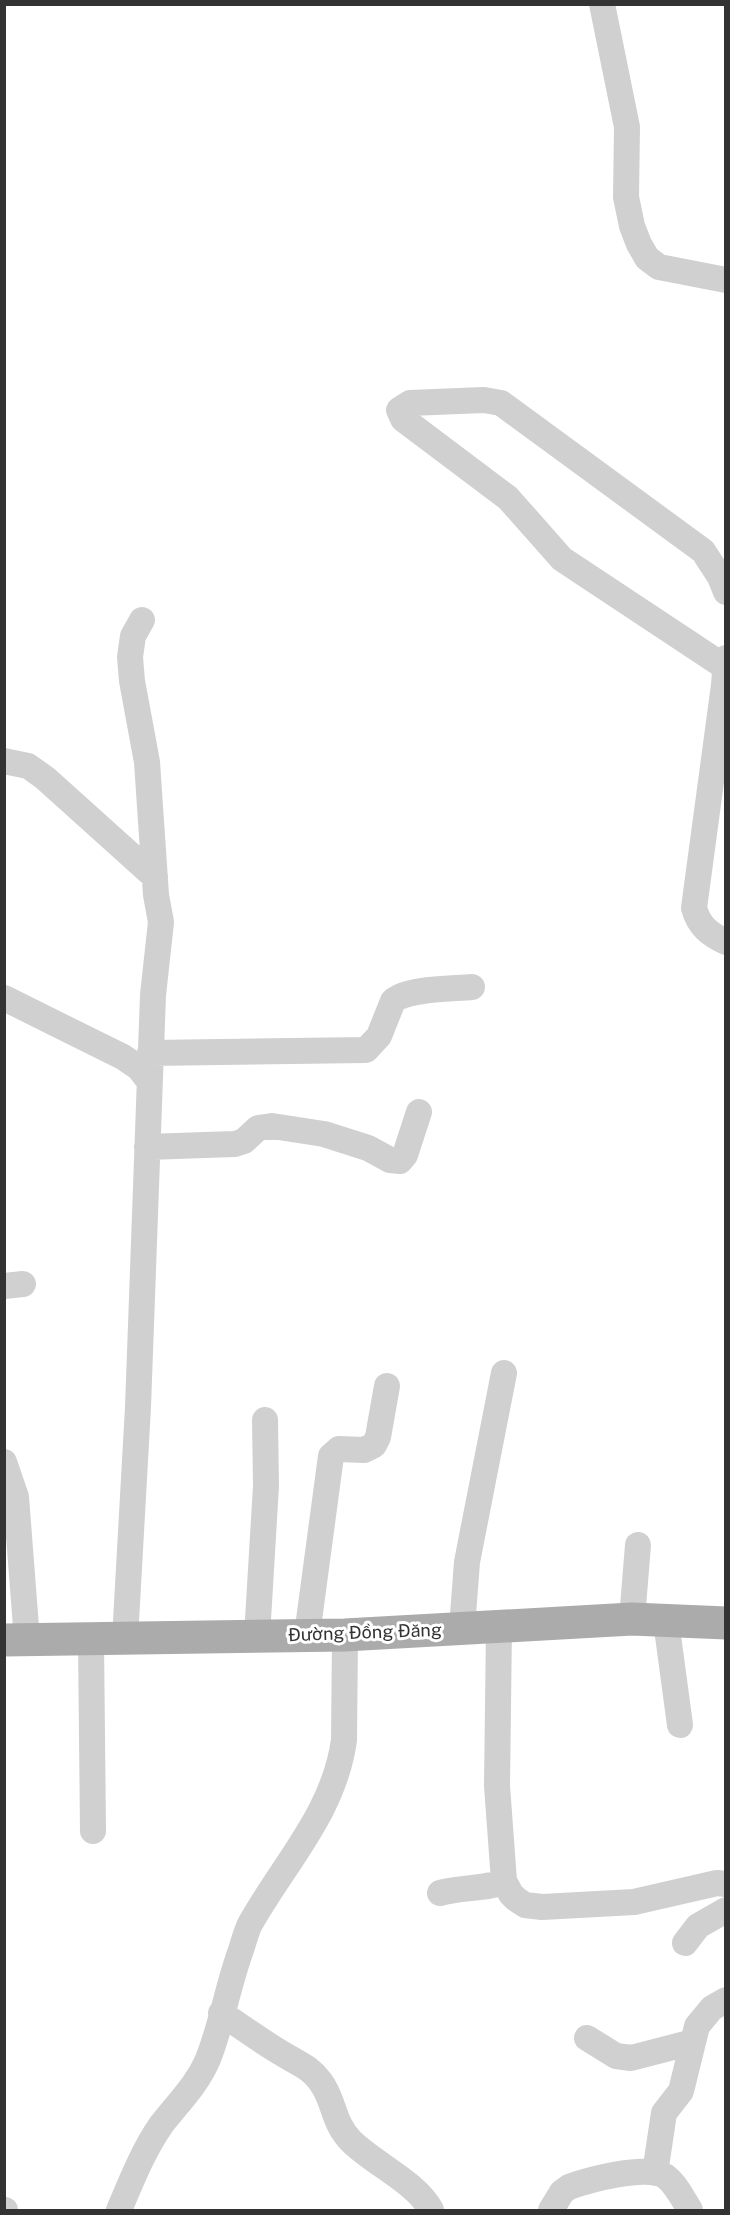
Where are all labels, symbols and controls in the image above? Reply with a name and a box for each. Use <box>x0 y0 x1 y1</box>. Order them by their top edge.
street label: Đường Đồng Đăng <box>288 1619 442 1645</box>

